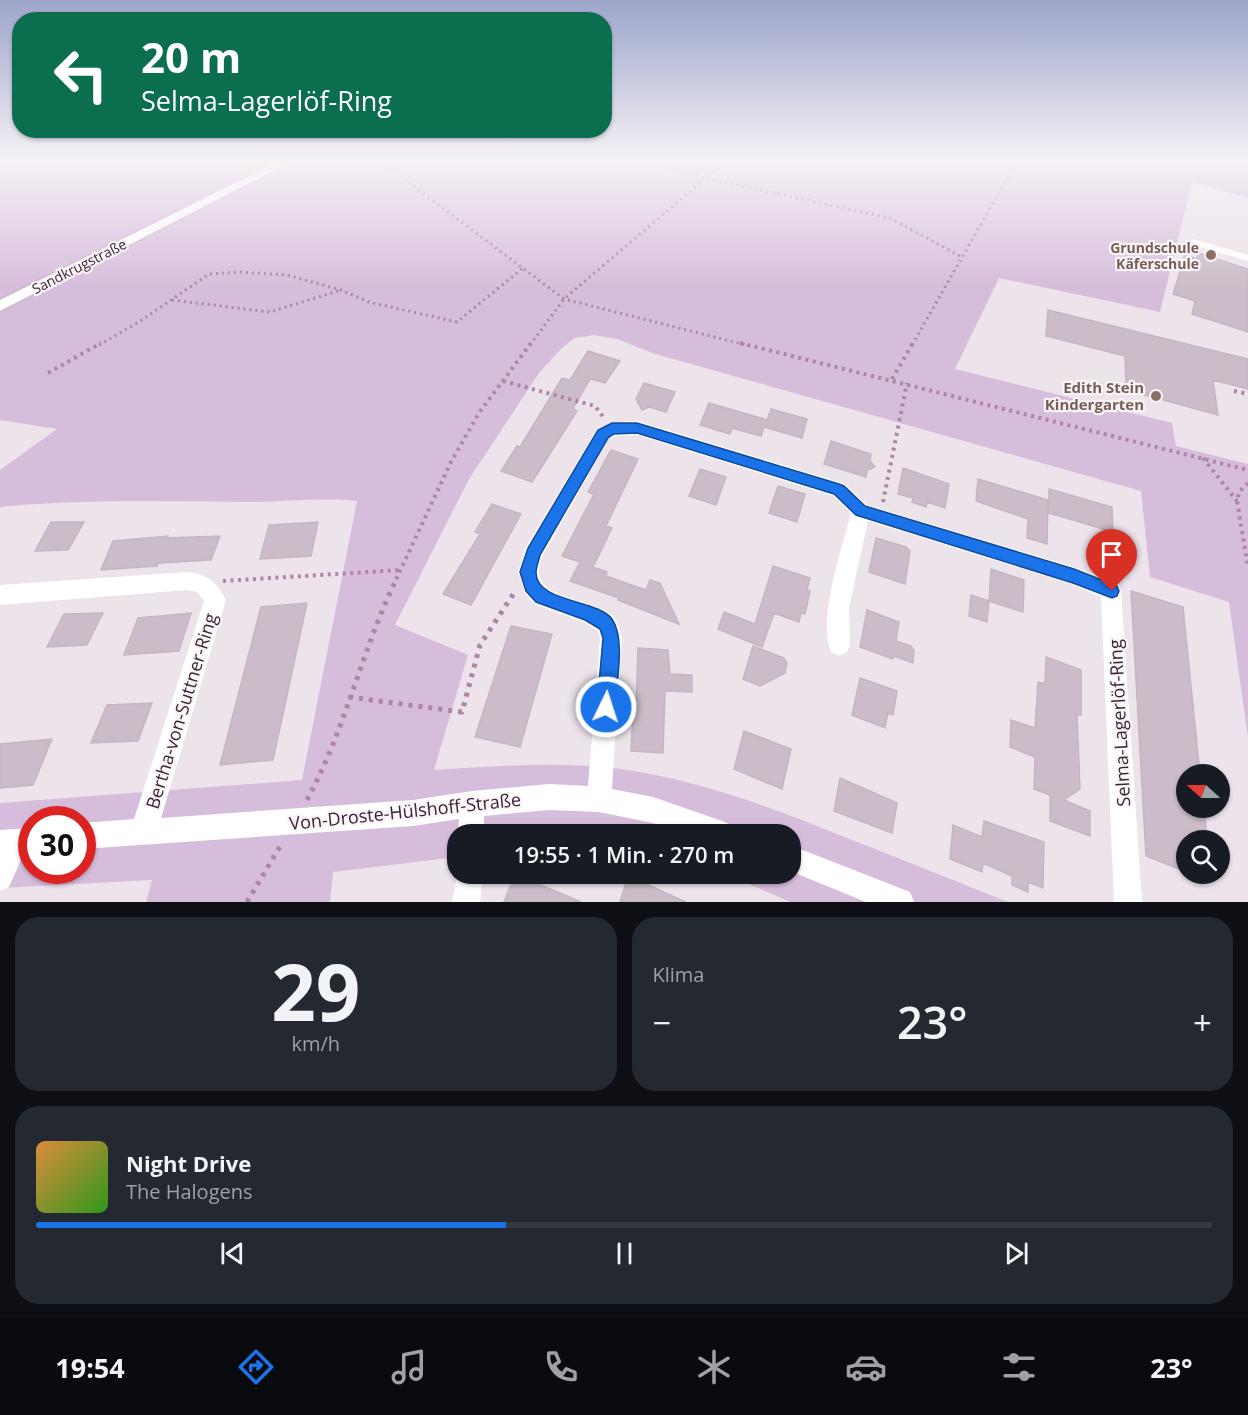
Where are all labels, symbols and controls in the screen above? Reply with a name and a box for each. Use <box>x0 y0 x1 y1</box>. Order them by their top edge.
text: 20 m <box>141 28 241 85</box>
icon: left <box>42 36 120 114</box>
text: Selma-Lagerlöf-Ring <box>141 82 392 119</box>
street label: Sandkrugstraße <box>29 234 130 298</box>
place label: Grundschule Käferschule <box>1110 238 1199 273</box>
marker: Grundschule Käferschule <box>1204 248 1218 262</box>
place label: Edith Stein Kindergarten <box>1045 377 1144 414</box>
marker: Edith Stein Kindergarten <box>1149 389 1163 403</box>
pin <box>1086 529 1137 591</box>
icon: arrive <box>1095 538 1128 571</box>
street label: Bertha-von-Suttner-Ring <box>140 610 222 812</box>
street label: Selma-Lagerlöf-Ring <box>1103 639 1135 807</box>
position arrow <box>574 675 638 739</box>
north arrow <box>1176 764 1230 818</box>
map controls <box>1176 764 1230 884</box>
street label: Von-Droste-Hülshoff-Straße <box>288 787 522 835</box>
speed limit sign: 30 <box>18 806 96 884</box>
button: search <box>1176 830 1230 884</box>
text: 19:55 · 1 Min. · 270 m <box>514 839 734 869</box>
text: 29 <box>271 938 360 1044</box>
text: Klima <box>653 961 704 988</box>
text: 23° <box>897 991 968 1052</box>
text: − <box>653 1000 671 1045</box>
text: + <box>1193 1000 1212 1045</box>
text: km/h <box>291 1030 340 1057</box>
text: Night Drive <box>126 1148 251 1178</box>
text: The Halogens <box>126 1178 253 1205</box>
icon: previous <box>216 1237 249 1270</box>
icon: pause <box>608 1237 641 1270</box>
icon: next <box>1000 1237 1033 1270</box>
icon: directions <box>235 1346 277 1388</box>
icon: music <box>388 1346 430 1388</box>
icon: phone <box>540 1346 582 1388</box>
icon: climate <box>693 1346 735 1388</box>
icon: car <box>845 1346 887 1388</box>
icon: filters <box>998 1346 1040 1388</box>
text: 19:54 <box>55 1349 125 1386</box>
text: 23° <box>1150 1349 1193 1386</box>

